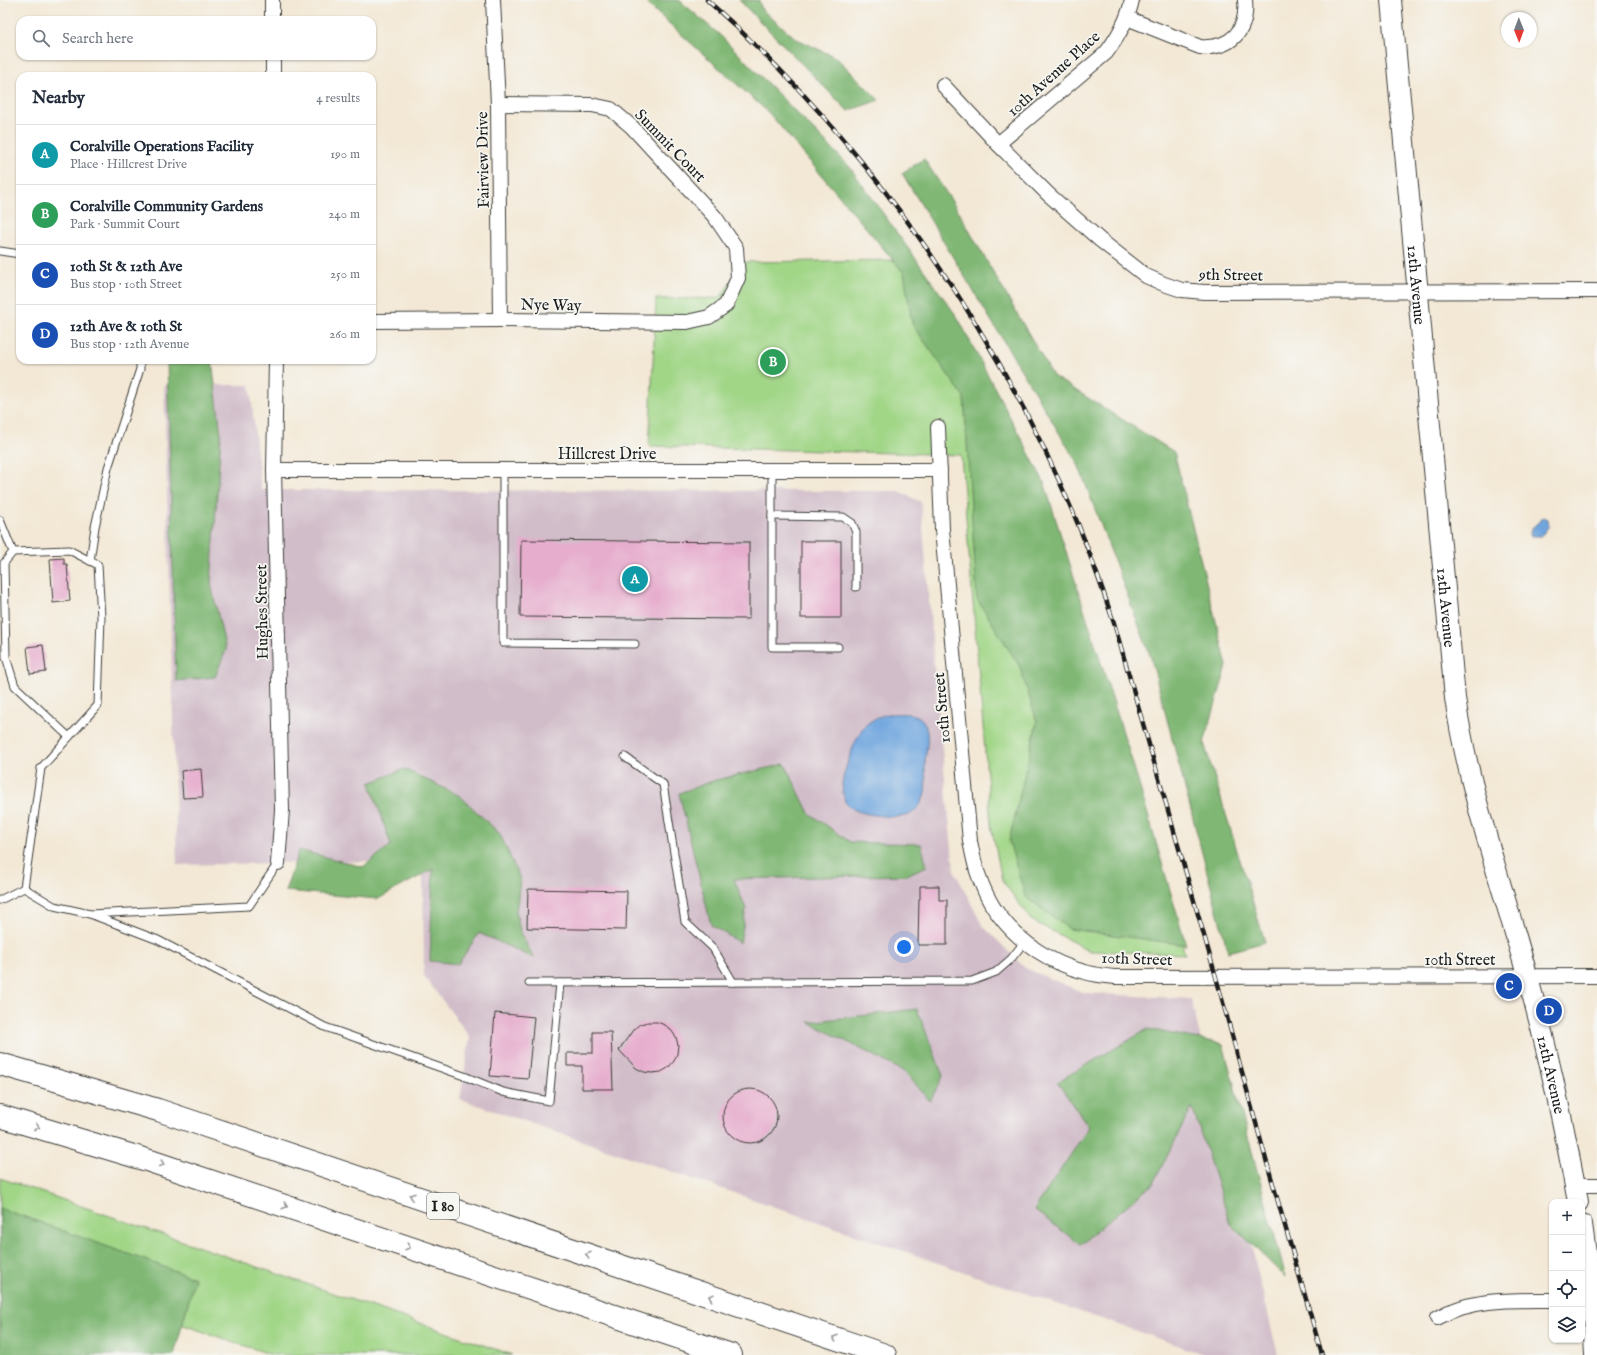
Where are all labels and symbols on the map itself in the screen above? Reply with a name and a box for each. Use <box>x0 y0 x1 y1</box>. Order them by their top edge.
north arrow <box>1501 12 1537 48</box>
street label: 10th Avenue Place <box>1004 27 1105 122</box>
street label: Summit Court <box>630 106 710 188</box>
street label: Fairview Drive <box>473 111 495 209</box>
street label: 12th Avenue <box>1402 244 1429 326</box>
street label: 9th Street <box>1198 265 1264 287</box>
street label: Nye Way <box>520 295 582 317</box>
pin: B <box>760 347 786 377</box>
street label: Hillcrest Drive <box>558 445 656 465</box>
street label: Hughes Street <box>252 564 274 660</box>
pin: A <box>622 564 648 594</box>
street label: 12th Avenue <box>1431 567 1458 648</box>
street label: 10th Street <box>930 671 956 744</box>
your location <box>894 937 914 957</box>
street label: 10th Street <box>1101 949 1173 971</box>
street label: 10th Street <box>1425 951 1496 971</box>
pin: C <box>1496 971 1522 1001</box>
pin: D <box>1536 996 1562 1026</box>
street label: 12th Avenue <box>1531 1034 1568 1116</box>
one-way arrow <box>34 1122 41 1131</box>
one-way arrow <box>158 1160 165 1168</box>
one-way arrow <box>409 1192 416 1201</box>
road number: I 80 <box>427 1193 459 1219</box>
one-way arrow <box>282 1201 289 1210</box>
one-way arrow <box>405 1242 412 1251</box>
one-way arrow <box>585 1251 592 1260</box>
one-way arrow <box>708 1293 715 1301</box>
one-way arrow <box>831 1334 838 1343</box>

